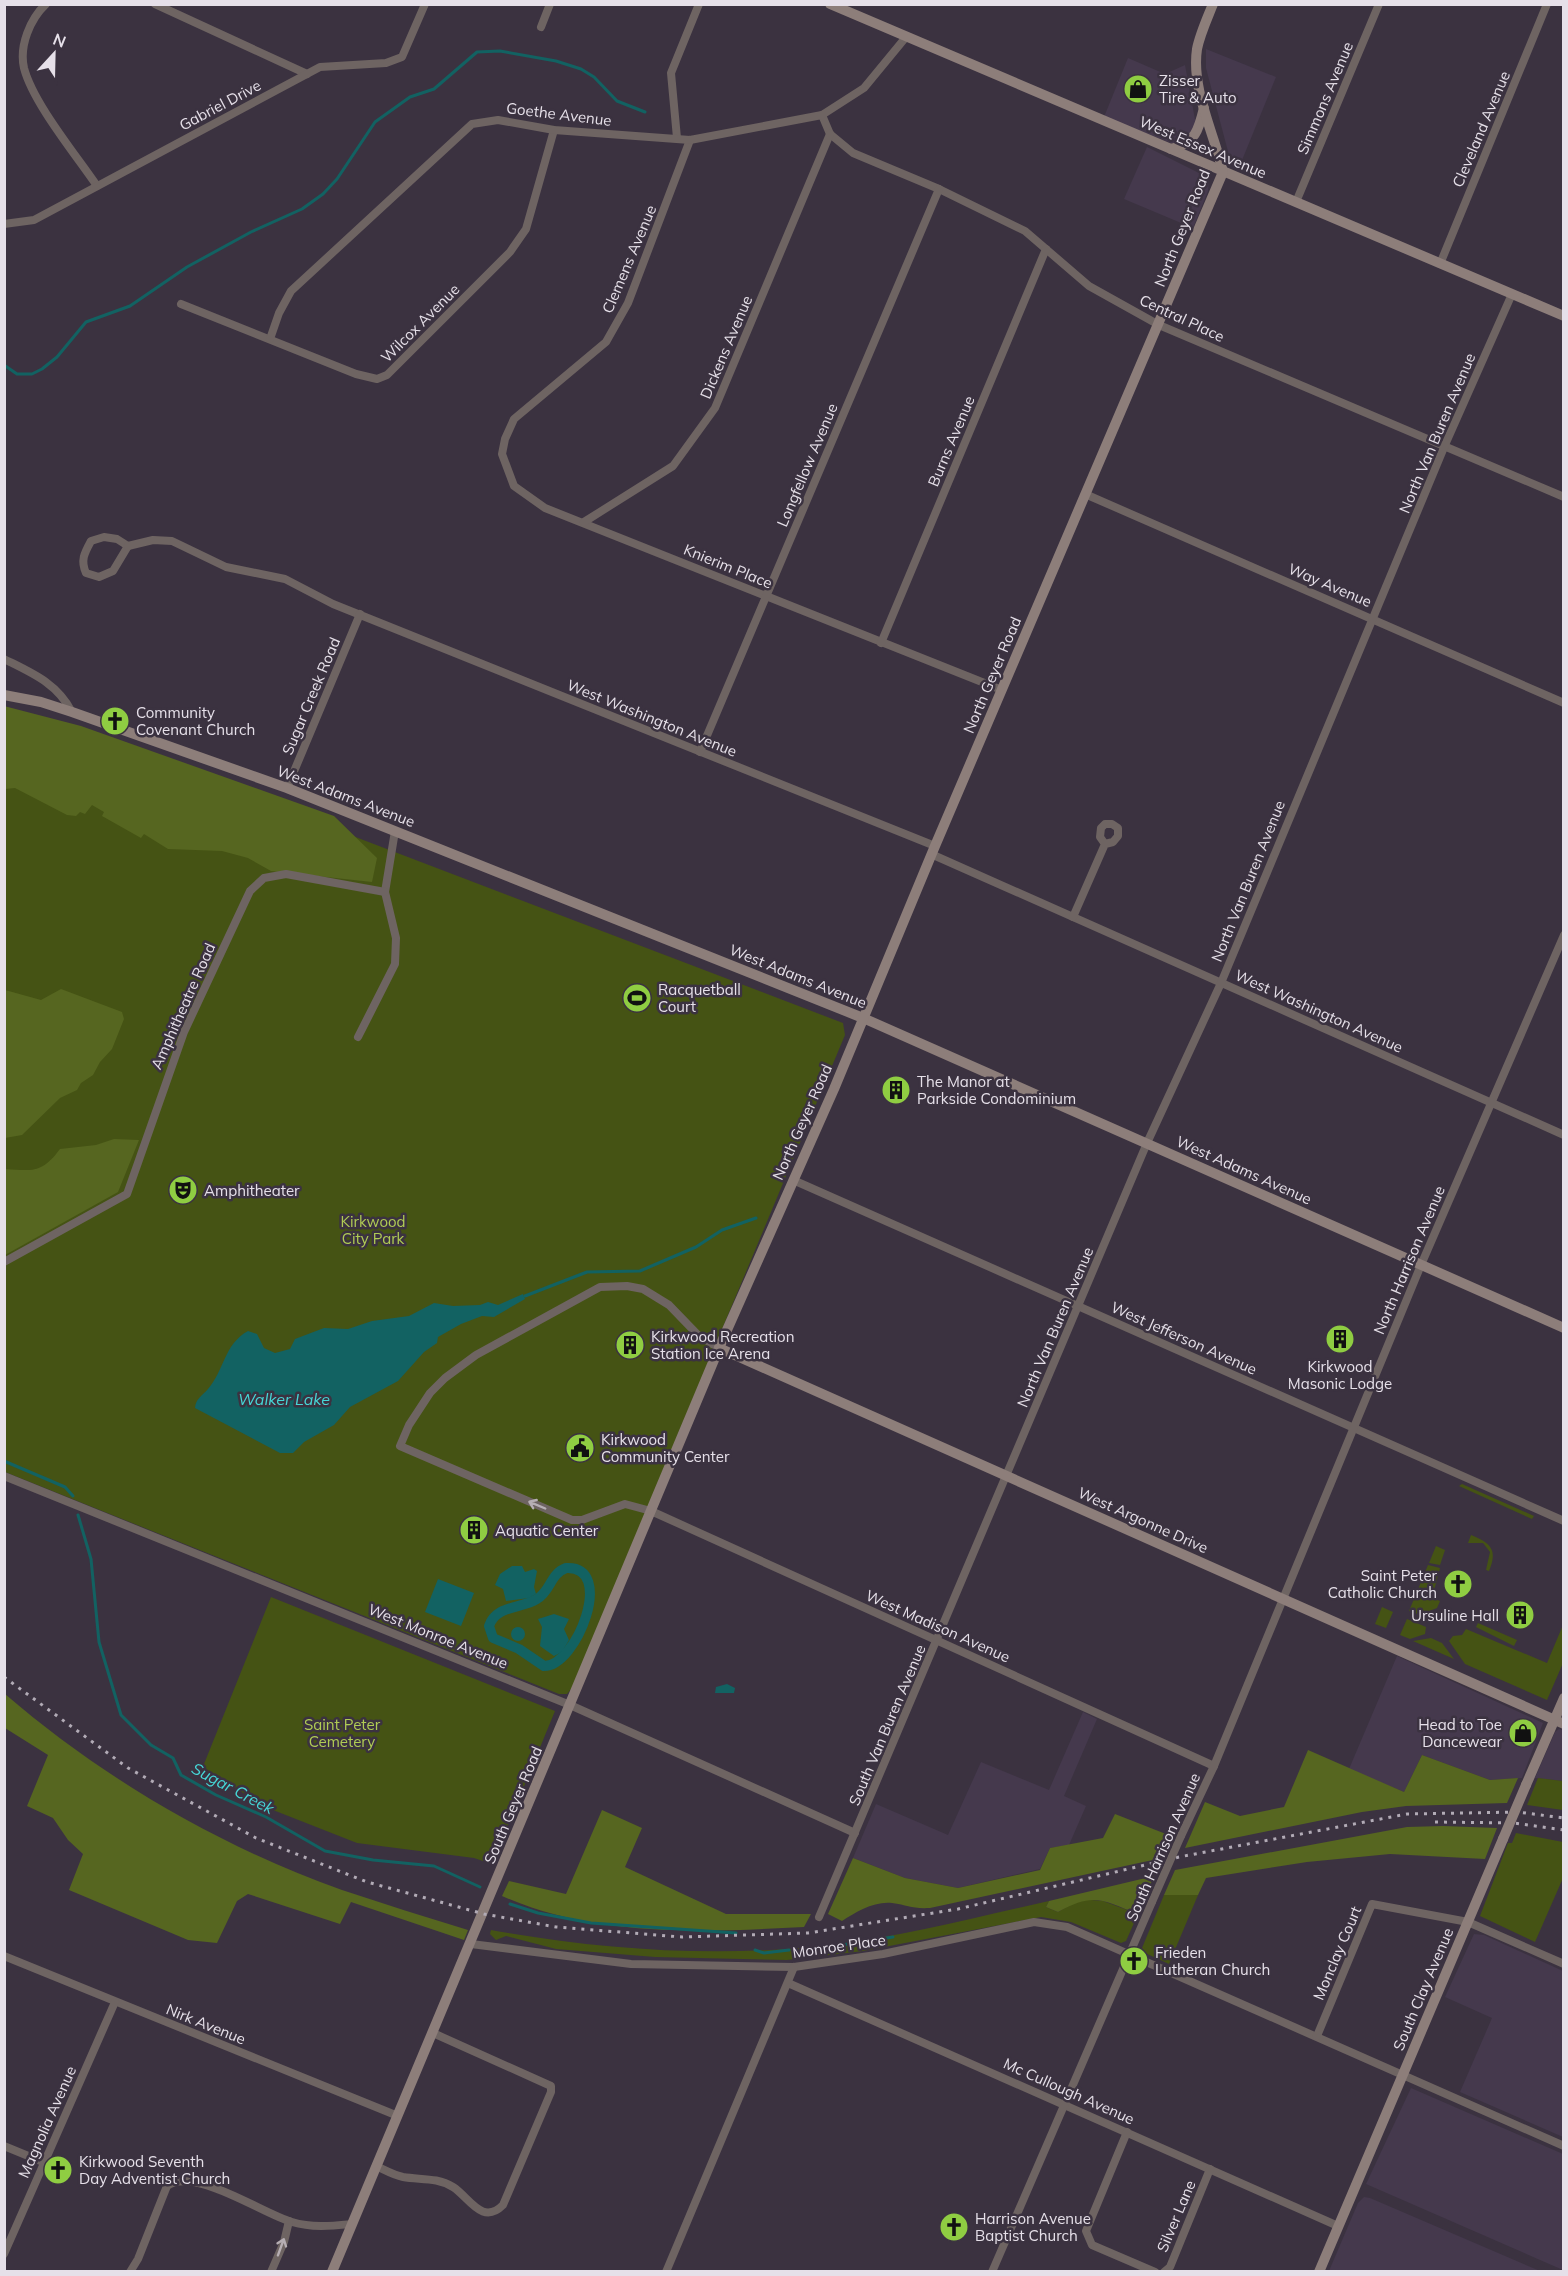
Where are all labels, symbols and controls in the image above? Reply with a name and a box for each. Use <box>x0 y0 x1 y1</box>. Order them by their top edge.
north arrow <box>24 24 84 84</box>
text: N <box>50 29 69 52</box>
street label: Simmons Avenue <box>1293 39 1357 157</box>
street label: Cleveland Avenue <box>1448 68 1514 190</box>
place label: Zisser Tire & Auto <box>1159 71 1236 107</box>
shop icon: Zisser Tire & Auto <box>1122 73 1154 105</box>
street label: Gabriel Drive <box>176 76 264 134</box>
street label: Goethe Avenue <box>505 98 613 130</box>
street label: West Essex Avenue <box>1137 112 1269 182</box>
street label: North Geyer Road <box>1150 167 1214 289</box>
street label: Clemens Avenue <box>598 202 660 316</box>
street label: Wilcox Avenue <box>377 280 463 366</box>
street label: Central Place <box>1136 290 1228 346</box>
street label: Dickens Avenue <box>696 293 756 401</box>
street label: North Van Buren Avenue <box>1395 350 1479 516</box>
street label: Burns Avenue <box>923 393 979 489</box>
street label: Longfellow Avenue <box>772 400 842 530</box>
street label: Knierim Place <box>681 540 775 592</box>
street label: Way Avenue <box>1285 559 1375 611</box>
street label: North Geyer Road <box>959 614 1025 736</box>
street label: Sugar Creek Road <box>278 634 344 758</box>
street label: West Washington Avenue <box>564 675 740 761</box>
place label: Community Covenant Church <box>136 703 255 739</box>
church icon: Community Covenant Church <box>99 705 131 737</box>
street label: West Adams Avenue <box>274 761 418 831</box>
street label: North Van Buren Avenue <box>1207 798 1289 964</box>
street label: Amphitheatre Road <box>147 940 219 1072</box>
street label: West Adams Avenue <box>727 940 869 1012</box>
street label: West Washington Avenue <box>1232 965 1406 1057</box>
place label: Racquetball Court <box>658 980 741 1016</box>
sports icon: Racquetball Court <box>621 982 653 1014</box>
street label: North Geyer Road <box>768 1061 836 1183</box>
place label: The Manor at Parkside Condominium <box>917 1072 1076 1108</box>
building icon: The Manor at Parkside Condominium <box>880 1074 912 1106</box>
street label: West Adams Avenue <box>1173 1132 1315 1208</box>
theatre icon: Amphitheater <box>167 1174 199 1206</box>
place label: Amphitheater <box>204 1181 300 1200</box>
street label: North Harrison Avenue <box>1369 1183 1449 1337</box>
park label: Kirkwood City Park <box>340 1212 406 1248</box>
street label: North Van Buren Avenue <box>1013 1244 1097 1410</box>
street label: West Jefferson Avenue <box>1108 1297 1260 1379</box>
building icon: Kirkwood Masonic Lodge <box>1324 1323 1356 1355</box>
place label: Kirkwood Recreation Station Ice Arena <box>651 1327 794 1363</box>
building icon: Kirkwood Recreation Station Ice Arena <box>614 1329 646 1361</box>
place label: Kirkwood Masonic Lodge <box>1288 1357 1392 1393</box>
water label: Walker Lake <box>238 1389 330 1409</box>
place label: Kirkwood Community Center <box>601 1430 730 1466</box>
public building icon: Kirkwood Community Center <box>564 1432 596 1464</box>
street label: West Argonne Drive <box>1075 1483 1211 1557</box>
one-way arrow <box>529 1499 547 1510</box>
building icon: Aquatic Center <box>458 1514 490 1546</box>
place label: Aquatic Center <box>495 1521 599 1540</box>
place label: Saint Peter Catholic Church <box>1328 1566 1438 1602</box>
church icon: Saint Peter Catholic Church <box>1442 1568 1474 1600</box>
street label: West Madison Avenue <box>863 1586 1013 1666</box>
street label: West Monroe Avenue <box>365 1599 511 1673</box>
building icon: Ursuline Hall <box>1504 1599 1536 1631</box>
place label: Ursuline Hall <box>1411 1606 1499 1625</box>
street label: South Van Buren Avenue <box>844 1642 930 1808</box>
park label: Saint Peter Cemetery <box>304 1715 381 1751</box>
place label: Head to Toe Dancewear <box>1418 1715 1503 1751</box>
shop icon: Head to Toe Dancewear <box>1507 1717 1539 1749</box>
street label: South Geyer Road <box>480 1743 546 1867</box>
water label: Sugar Creek <box>188 1758 278 1818</box>
street label: South Harrison Avenue <box>1122 1770 1204 1924</box>
street label: Monclay Court <box>1309 1903 1365 2003</box>
street label: South Clay Avenue <box>1389 1925 1457 2053</box>
street label: Monroe Place <box>791 1930 887 1962</box>
place label: Frieden Lutheran Church <box>1155 1943 1270 1979</box>
church icon: Frieden Lutheran Church <box>1118 1945 1150 1977</box>
street label: Nirk Avenue <box>163 1999 249 2049</box>
street label: Mc Cullough Avenue <box>1001 2054 1137 2128</box>
street label: Magnolia Avenue <box>14 2063 80 2181</box>
place label: Kirkwood Seventh Day Adventist Church <box>79 2152 230 2188</box>
church icon: Kirkwood Seventh Day Adventist Church <box>42 2154 74 2186</box>
street label: Silver Lane <box>1152 2177 1200 2255</box>
place label: Harrison Avenue Baptist Church <box>975 2209 1091 2245</box>
church icon: Harrison Avenue Baptist Church <box>938 2211 970 2243</box>
one-way arrow <box>277 2238 288 2257</box>

